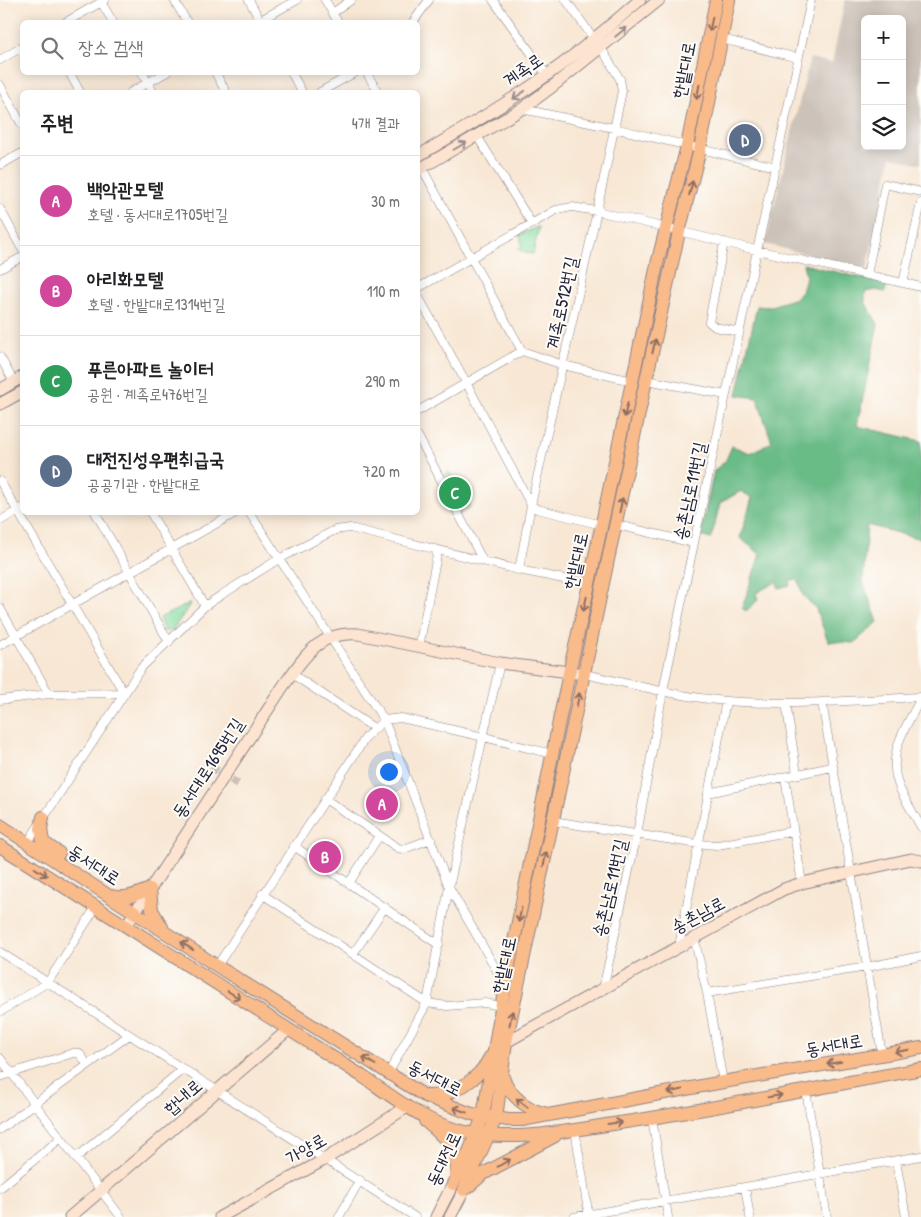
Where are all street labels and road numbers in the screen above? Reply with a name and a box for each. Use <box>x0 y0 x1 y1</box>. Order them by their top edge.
street label: 한밭대로 <box>666 39 701 101</box>
street label: 계족로 <box>498 47 548 92</box>
street label: 계족로512번길 <box>539 253 584 352</box>
street label: 송촌남로11번길 <box>667 439 712 542</box>
street label: 한밭대로 <box>557 530 594 592</box>
street label: 동서대로1695번길 <box>166 712 250 823</box>
street label: 송촌남로11번길 <box>586 836 633 939</box>
street label: 동서대로 <box>63 838 125 891</box>
street label: 송촌남로 <box>666 890 729 939</box>
street label: 한밭대로 <box>485 934 522 996</box>
street label: 동서대로 <box>803 1027 865 1062</box>
street label: 동서대로 <box>404 1053 467 1102</box>
street label: 합내로 <box>158 1073 207 1120</box>
street label: 가양로 <box>281 1127 331 1170</box>
street label: 동대전로 <box>420 1127 467 1190</box>

